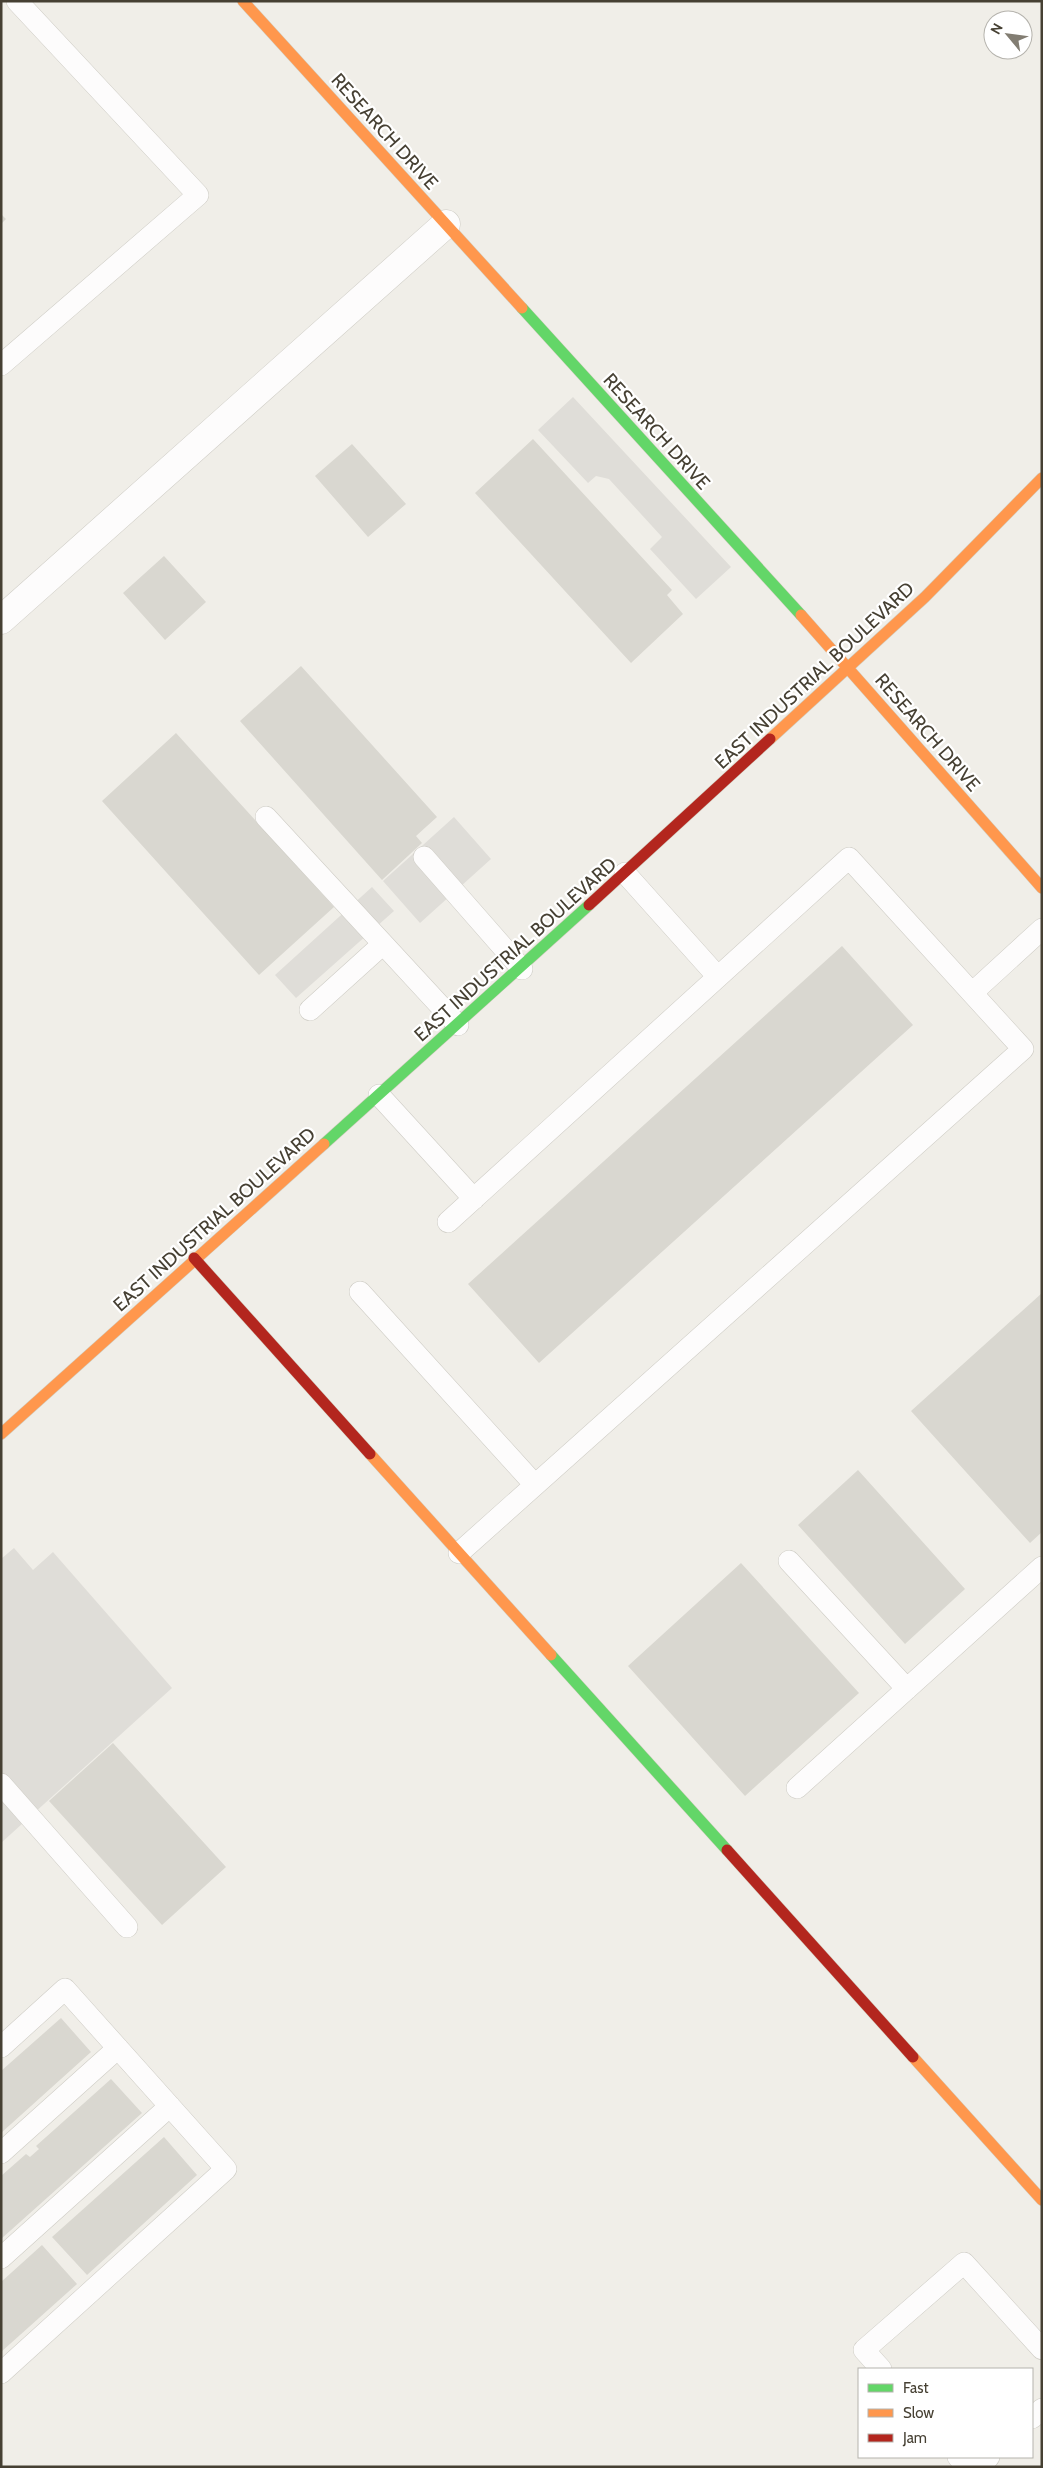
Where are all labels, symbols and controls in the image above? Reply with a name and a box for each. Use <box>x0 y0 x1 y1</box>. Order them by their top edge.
north arrow <box>983 10 1033 60</box>
text: N <box>986 20 1007 37</box>
street label: RESEARCH DRIVE <box>326 69 443 194</box>
street label: RESEARCH DRIVE <box>598 369 715 494</box>
street label: EAST INDUSTRIAL BOULEVARD <box>710 577 919 774</box>
street label: RESEARCH DRIVE <box>870 669 985 796</box>
street label: EAST INDUSTRIAL BOULEVARD <box>410 852 621 1046</box>
street label: EAST INDUSTRIAL BOULEVARD <box>109 1122 320 1316</box>
legend <box>858 2368 1033 2458</box>
text: Fast <box>903 2379 928 2397</box>
text: Slow <box>903 2404 934 2422</box>
text: Jam <box>902 2429 927 2447</box>

